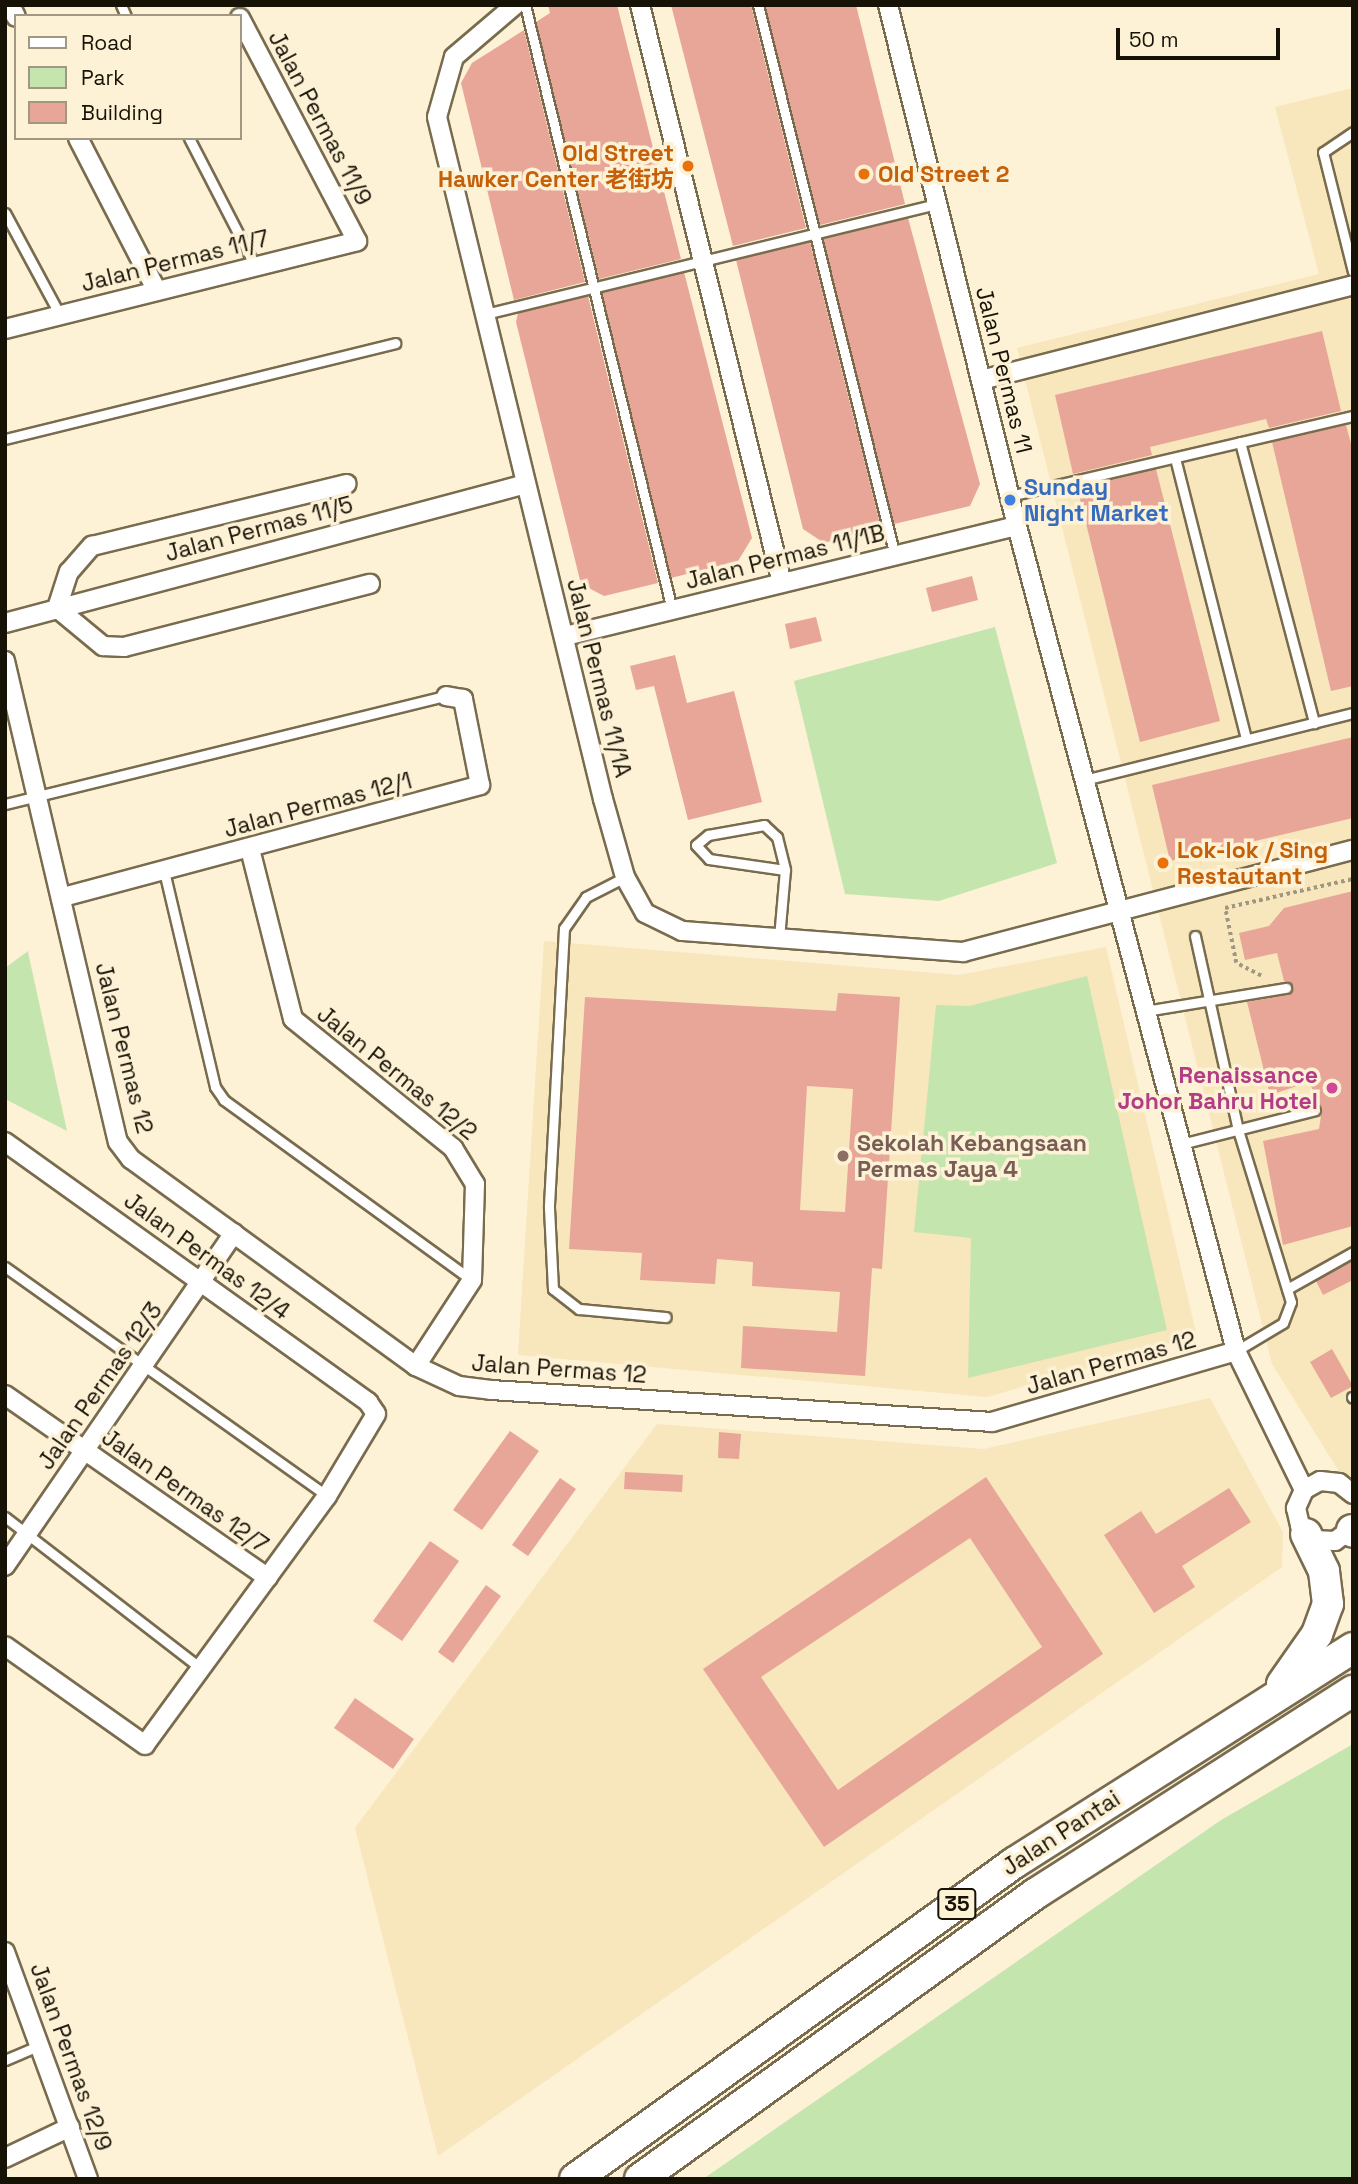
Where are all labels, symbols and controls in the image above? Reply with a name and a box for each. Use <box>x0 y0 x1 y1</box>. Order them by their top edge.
legend <box>14 14 242 140</box>
scale bar <box>1120 14 1284 58</box>
street label: Jalan Permas 11/9 <box>262 26 378 210</box>
text: 50 m <box>1129 26 1179 53</box>
text: Road <box>81 29 133 56</box>
text: Park <box>81 64 125 91</box>
text: Building <box>81 99 163 126</box>
place label: Old Street Hawker Center 老街坊 <box>438 139 674 193</box>
marker: Old Street Hawker Center 老街坊 <box>680 158 696 174</box>
place label: Old Street 2 <box>878 160 1009 188</box>
marker: Old Street 2 <box>856 166 872 182</box>
street label: Jalan Permas 11/7 <box>78 224 272 298</box>
street label: Jalan Permas 11 <box>970 284 1038 456</box>
place label: Sunday Night Market <box>1024 473 1169 527</box>
street label: Jalan Permas 11/5 <box>162 491 356 567</box>
marker: Sunday Night Market <box>1002 492 1018 508</box>
street label: Jalan Permas 11/1B <box>682 519 888 595</box>
street label: Jalan Permas 11/1A <box>561 576 637 780</box>
street label: Jalan Permas 12/1 <box>221 767 415 843</box>
place label: Lok-lok / Sing Restautant <box>1177 836 1328 890</box>
marker: Lok-lok / Sing Restautant <box>1155 855 1171 871</box>
street label: Jalan Permas 12 <box>89 960 159 1136</box>
street label: Jalan Permas 12/2 <box>311 1000 483 1146</box>
place label: Renaissance Johor Bahru Hotel <box>1117 1061 1318 1115</box>
marker: Renaissance Johor Bahru Hotel <box>1324 1080 1340 1096</box>
place label: Sekolah Kebangsaan Permas Jaya 4 <box>857 1129 1087 1183</box>
marker: Sekolah Kebangsaan Permas Jaya 4 <box>835 1148 851 1164</box>
street label: Jalan Permas 12/4 <box>119 1187 295 1325</box>
street label: Jalan Permas 12/3 <box>32 1297 168 1475</box>
street label: Jalan Permas 12 <box>1023 1326 1199 1400</box>
street label: Jalan Permas 12 <box>471 1349 647 1389</box>
street label: Jalan Permas 12/7 <box>96 1423 274 1559</box>
street label: Jalan Pantai <box>997 1785 1125 1881</box>
road number: 35 <box>936 1886 978 1922</box>
street label: Jalan Permas 12/9 <box>24 1959 118 2155</box>

